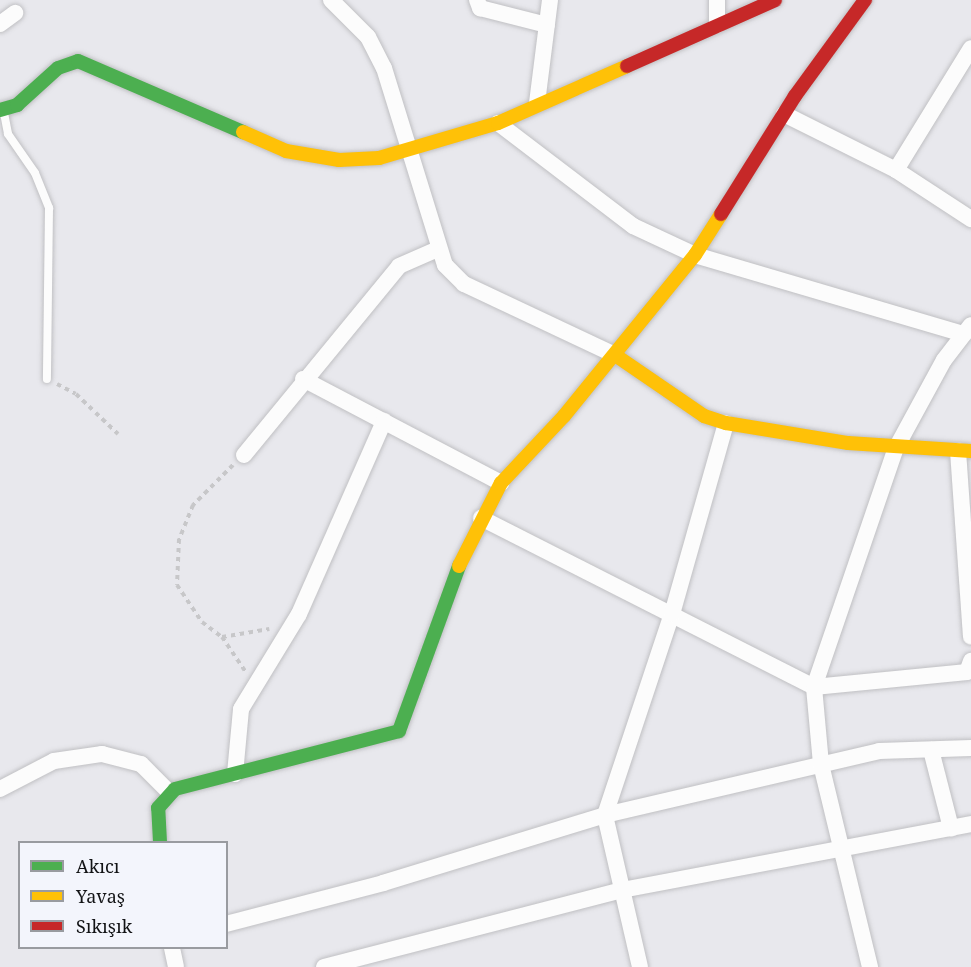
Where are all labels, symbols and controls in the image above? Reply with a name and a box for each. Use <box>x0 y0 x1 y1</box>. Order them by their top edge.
legend <box>18 841 228 949</box>
text: Akıcı <box>76 854 120 878</box>
text: Yavaş <box>76 884 125 908</box>
text: Sıkışık <box>76 914 132 938</box>

